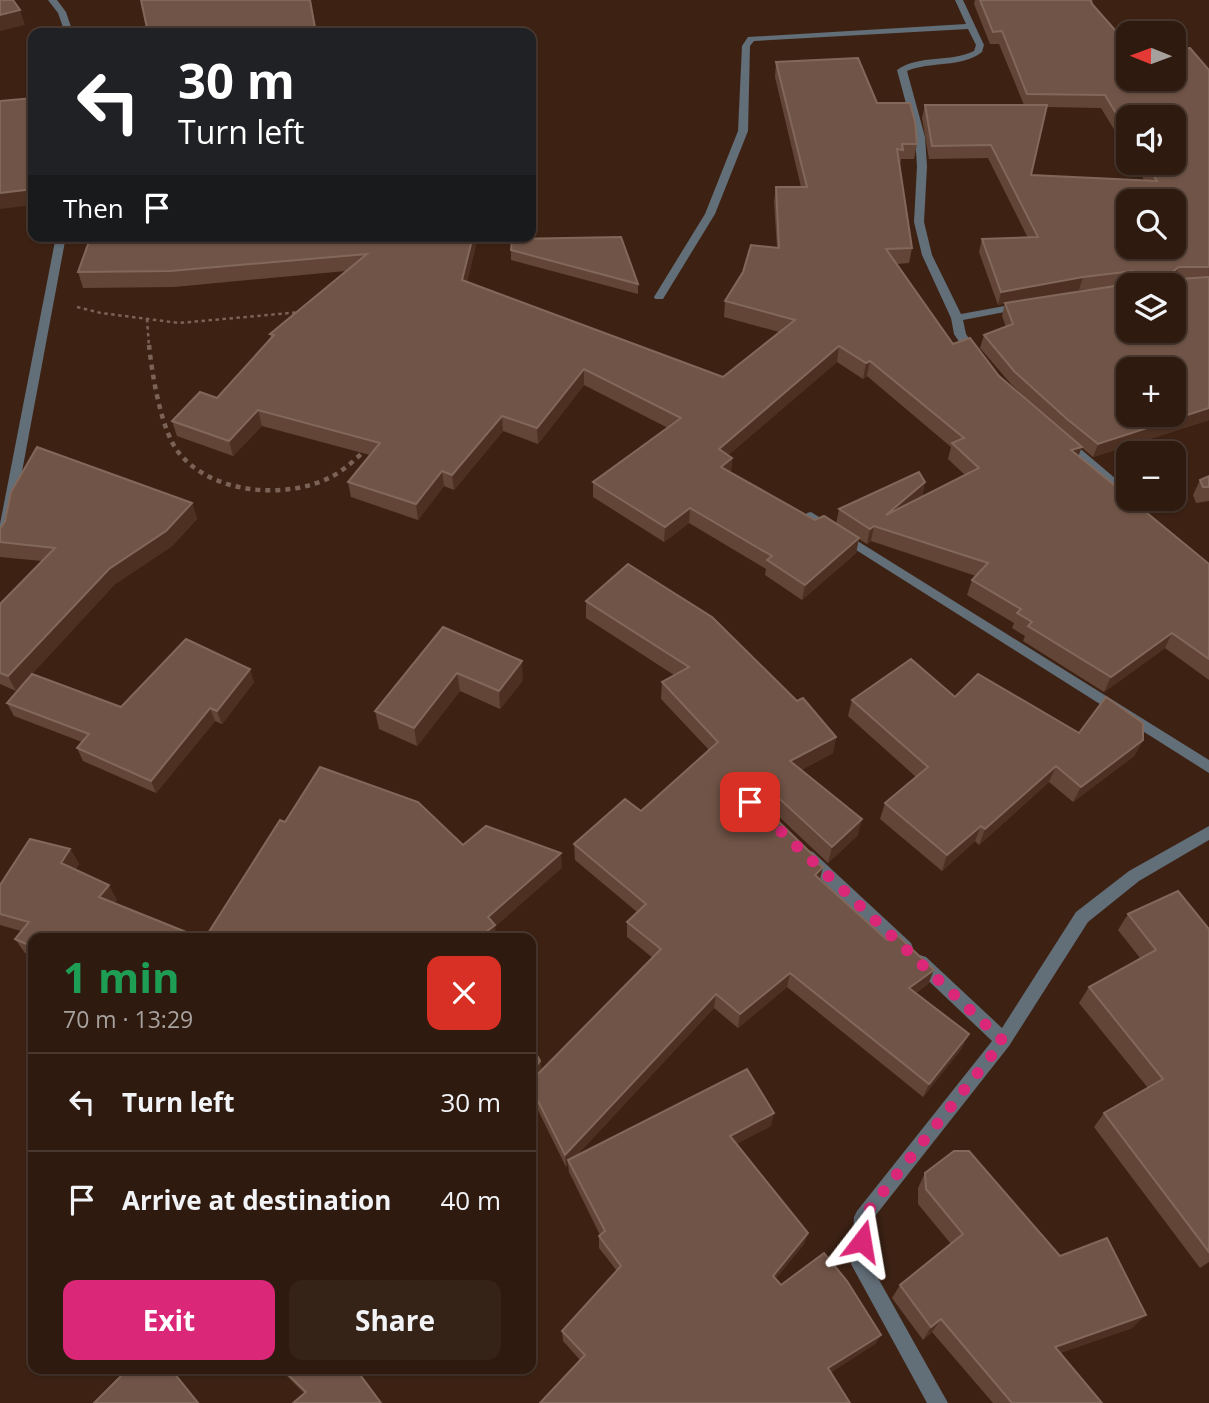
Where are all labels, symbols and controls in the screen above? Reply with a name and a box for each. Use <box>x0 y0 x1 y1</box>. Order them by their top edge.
north arrow <box>1116 21 1186 91</box>
map controls <box>1116 21 1186 511</box>
text: 30 m <box>178 47 295 113</box>
icon: left <box>63 56 154 147</box>
button: sound <box>1116 105 1186 175</box>
text: Turn left <box>178 110 304 153</box>
icon: arrive <box>138 189 176 227</box>
button: search <box>1116 189 1186 259</box>
text: Then <box>63 190 124 226</box>
button: layers <box>1116 273 1186 343</box>
button: + <box>1116 357 1186 427</box>
button: − <box>1116 441 1186 511</box>
pin <box>720 772 780 832</box>
icon: arrive <box>731 783 769 821</box>
text: 1 min <box>63 948 180 1005</box>
button: close <box>427 956 501 1030</box>
text: 70 m · 13:29 <box>63 1003 193 1035</box>
icon: left <box>63 1083 101 1121</box>
text: Turn left <box>122 1084 234 1120</box>
text: 30 m <box>440 1084 501 1120</box>
icon: arrive <box>63 1181 101 1219</box>
text: Arrive at destination <box>122 1182 391 1218</box>
text: 40 m <box>440 1182 501 1218</box>
position arrow <box>825 1204 899 1278</box>
button: Exit <box>63 1280 275 1360</box>
button: Share <box>289 1280 501 1360</box>

